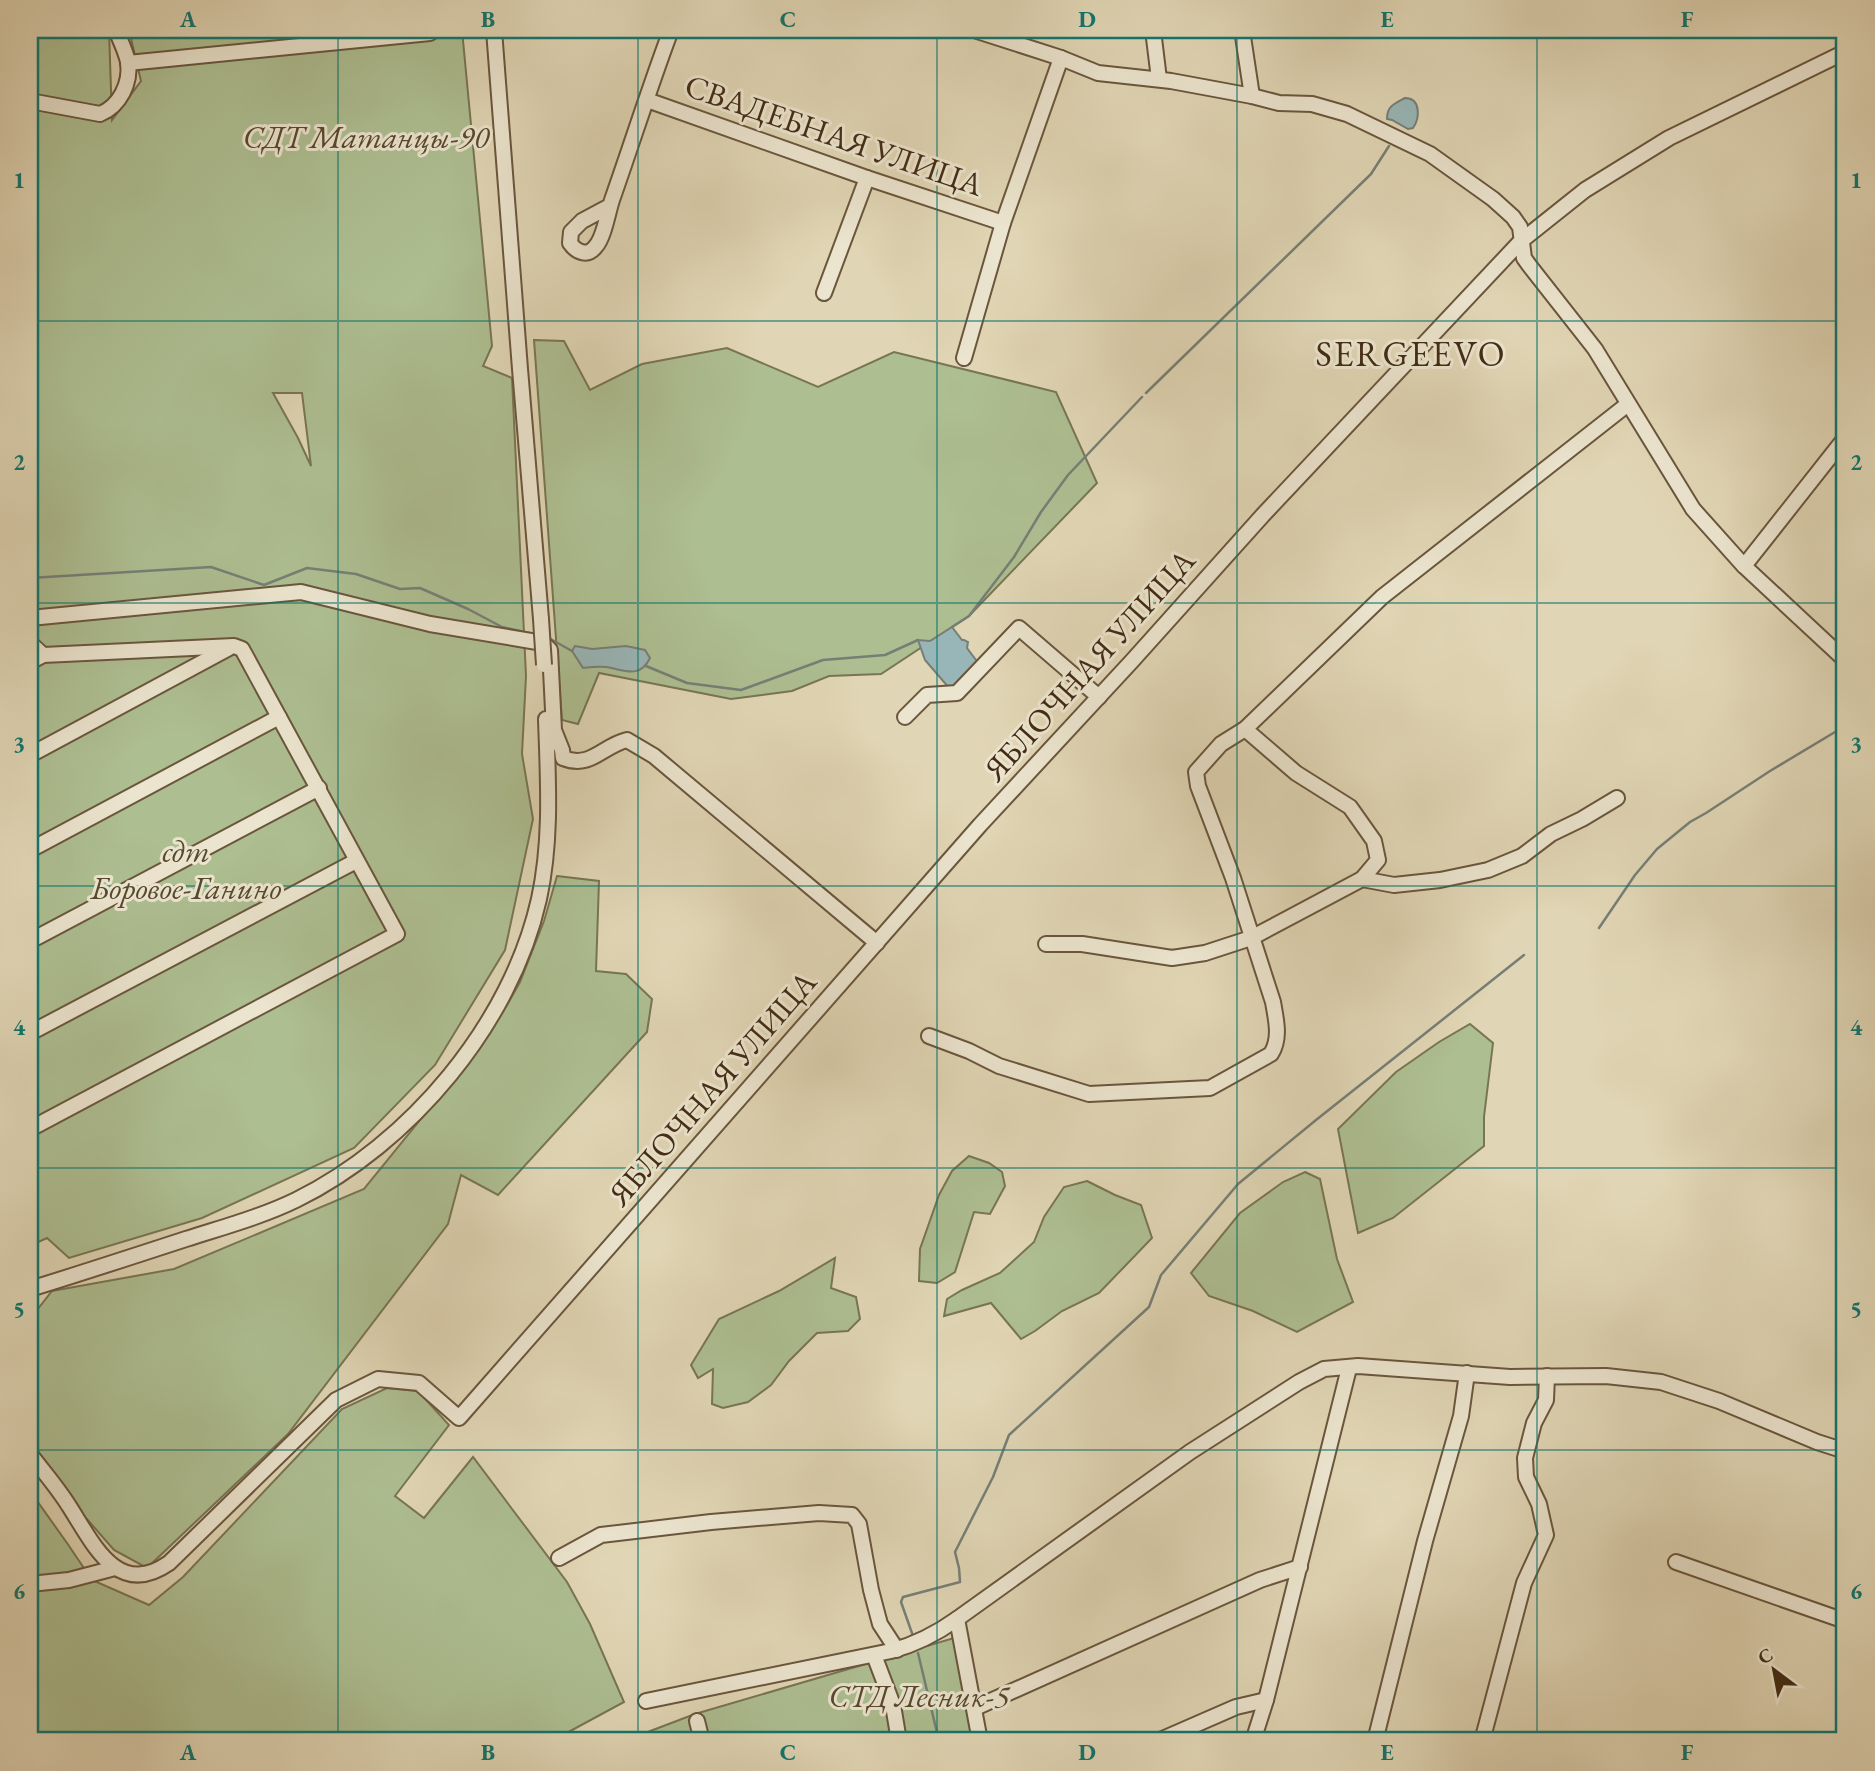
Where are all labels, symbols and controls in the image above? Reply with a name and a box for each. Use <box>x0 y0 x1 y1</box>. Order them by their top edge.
text: A <box>179 4 197 34</box>
text: B <box>481 4 495 34</box>
text: C <box>780 4 796 34</box>
text: D <box>1078 4 1096 34</box>
text: E <box>1380 4 1394 34</box>
text: F <box>1681 4 1694 34</box>
street label: СВАДЕБНАЯ УЛИЦА <box>679 64 989 206</box>
park label: СДТ Матанцы-90 <box>243 116 491 158</box>
text: 1 <box>13 165 25 195</box>
text: 1 <box>1850 165 1862 195</box>
district label: SERGEEVO <box>1316 331 1506 376</box>
text: 2 <box>13 447 25 477</box>
text: 2 <box>1850 447 1862 477</box>
street label: ЯБЛОЧНАЯ УЛИЦА <box>973 540 1205 791</box>
text: 3 <box>13 729 25 759</box>
text: 3 <box>1850 729 1862 759</box>
park label: сдт Боровое-Ганино <box>89 830 282 909</box>
street label: ЯБЛОЧНАЯ УЛИЦА <box>598 961 826 1215</box>
text: 4 <box>13 1012 26 1042</box>
text: 4 <box>1850 1012 1863 1042</box>
text: 5 <box>13 1294 25 1324</box>
text: 5 <box>1850 1294 1862 1324</box>
text: 6 <box>13 1576 25 1606</box>
text: 6 <box>1850 1576 1862 1606</box>
north arrow <box>1738 1634 1808 1704</box>
text: С <box>1753 1642 1778 1670</box>
park label: СТД Лесник-5 <box>829 1675 1011 1717</box>
text: A <box>179 1737 197 1767</box>
text: B <box>481 1737 495 1767</box>
text: C <box>780 1737 796 1767</box>
text: D <box>1078 1737 1096 1767</box>
text: E <box>1380 1737 1394 1767</box>
text: F <box>1681 1737 1694 1767</box>

